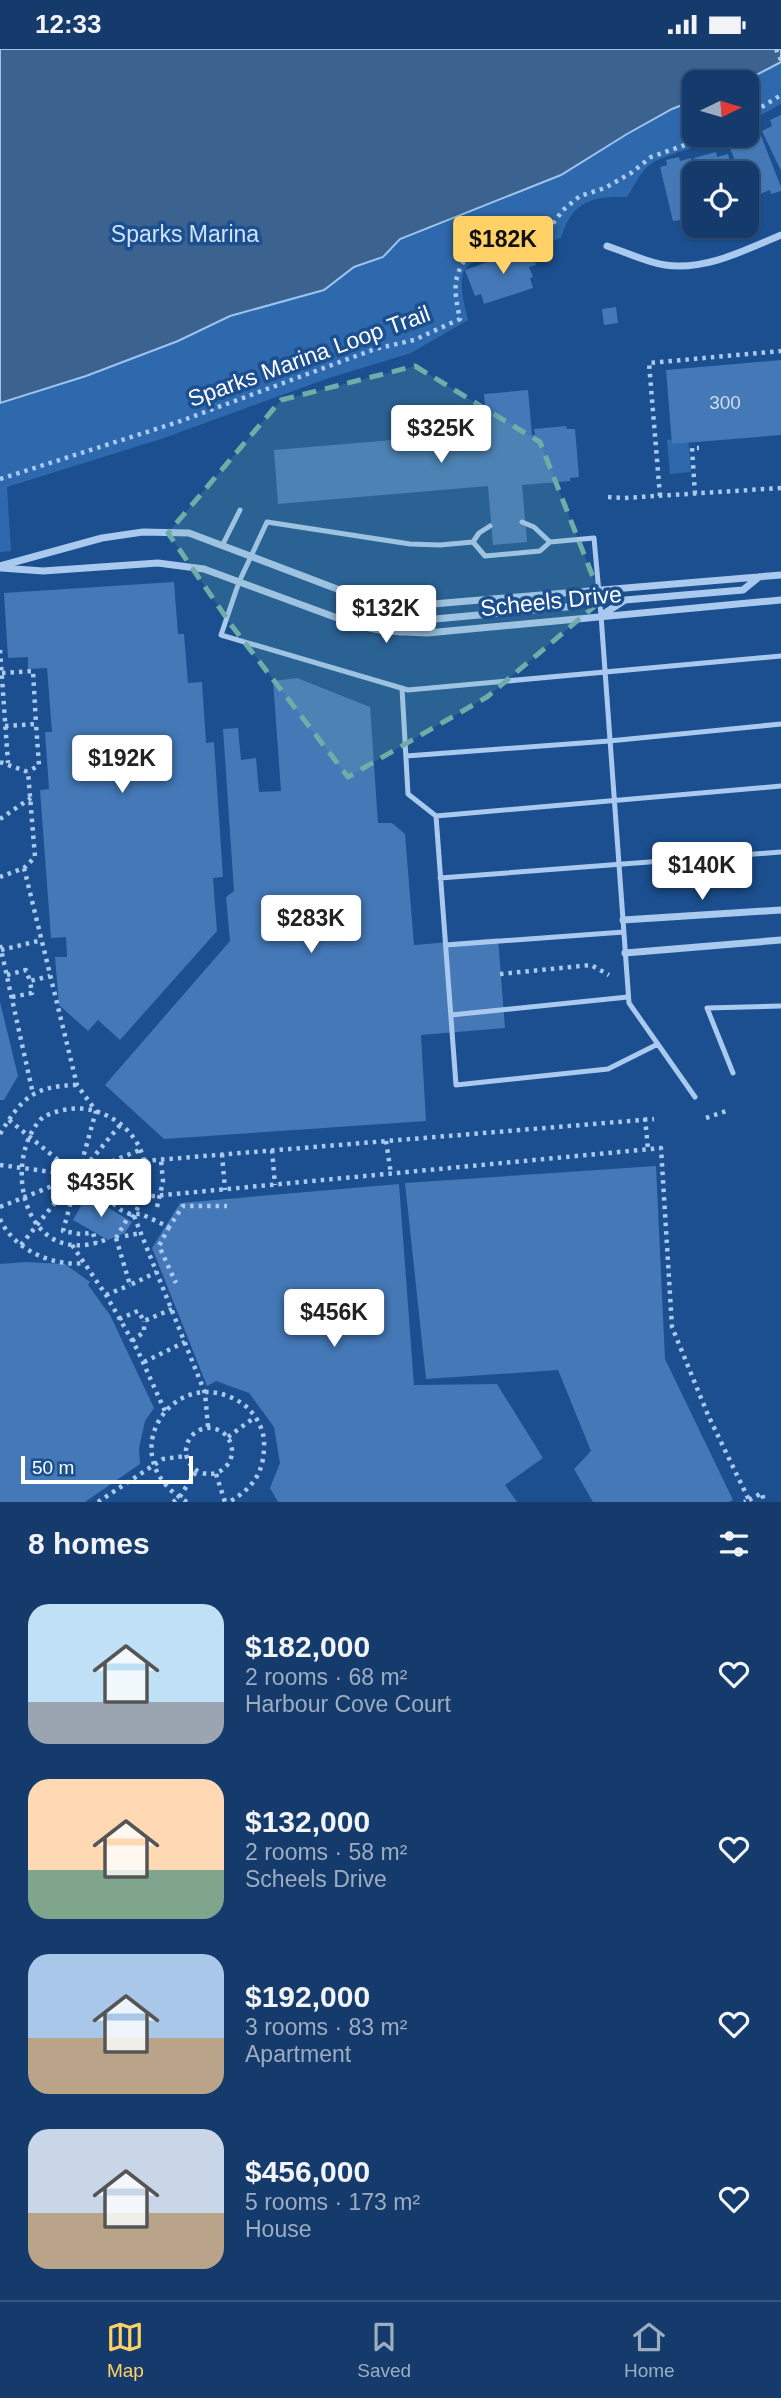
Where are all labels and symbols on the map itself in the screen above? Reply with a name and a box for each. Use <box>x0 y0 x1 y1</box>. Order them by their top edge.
north arrow <box>682 70 760 147</box>
pin: $182K <box>454 217 552 276</box>
park label: Sparks Marina <box>111 221 259 247</box>
street label: Sparks Marina Loop Trail <box>184 300 434 412</box>
house number: 300 <box>709 392 741 413</box>
pin: $325K <box>392 405 490 465</box>
street label: Scheels Drive <box>479 581 623 621</box>
pin: $132K <box>337 585 435 645</box>
pin: $192K <box>73 735 171 795</box>
pin: $140K <box>653 843 751 902</box>
pin: $283K <box>262 895 360 955</box>
pin: $435K <box>52 1159 150 1219</box>
pin: $456K <box>285 1289 383 1349</box>
scale bar <box>21 1453 192 1485</box>

